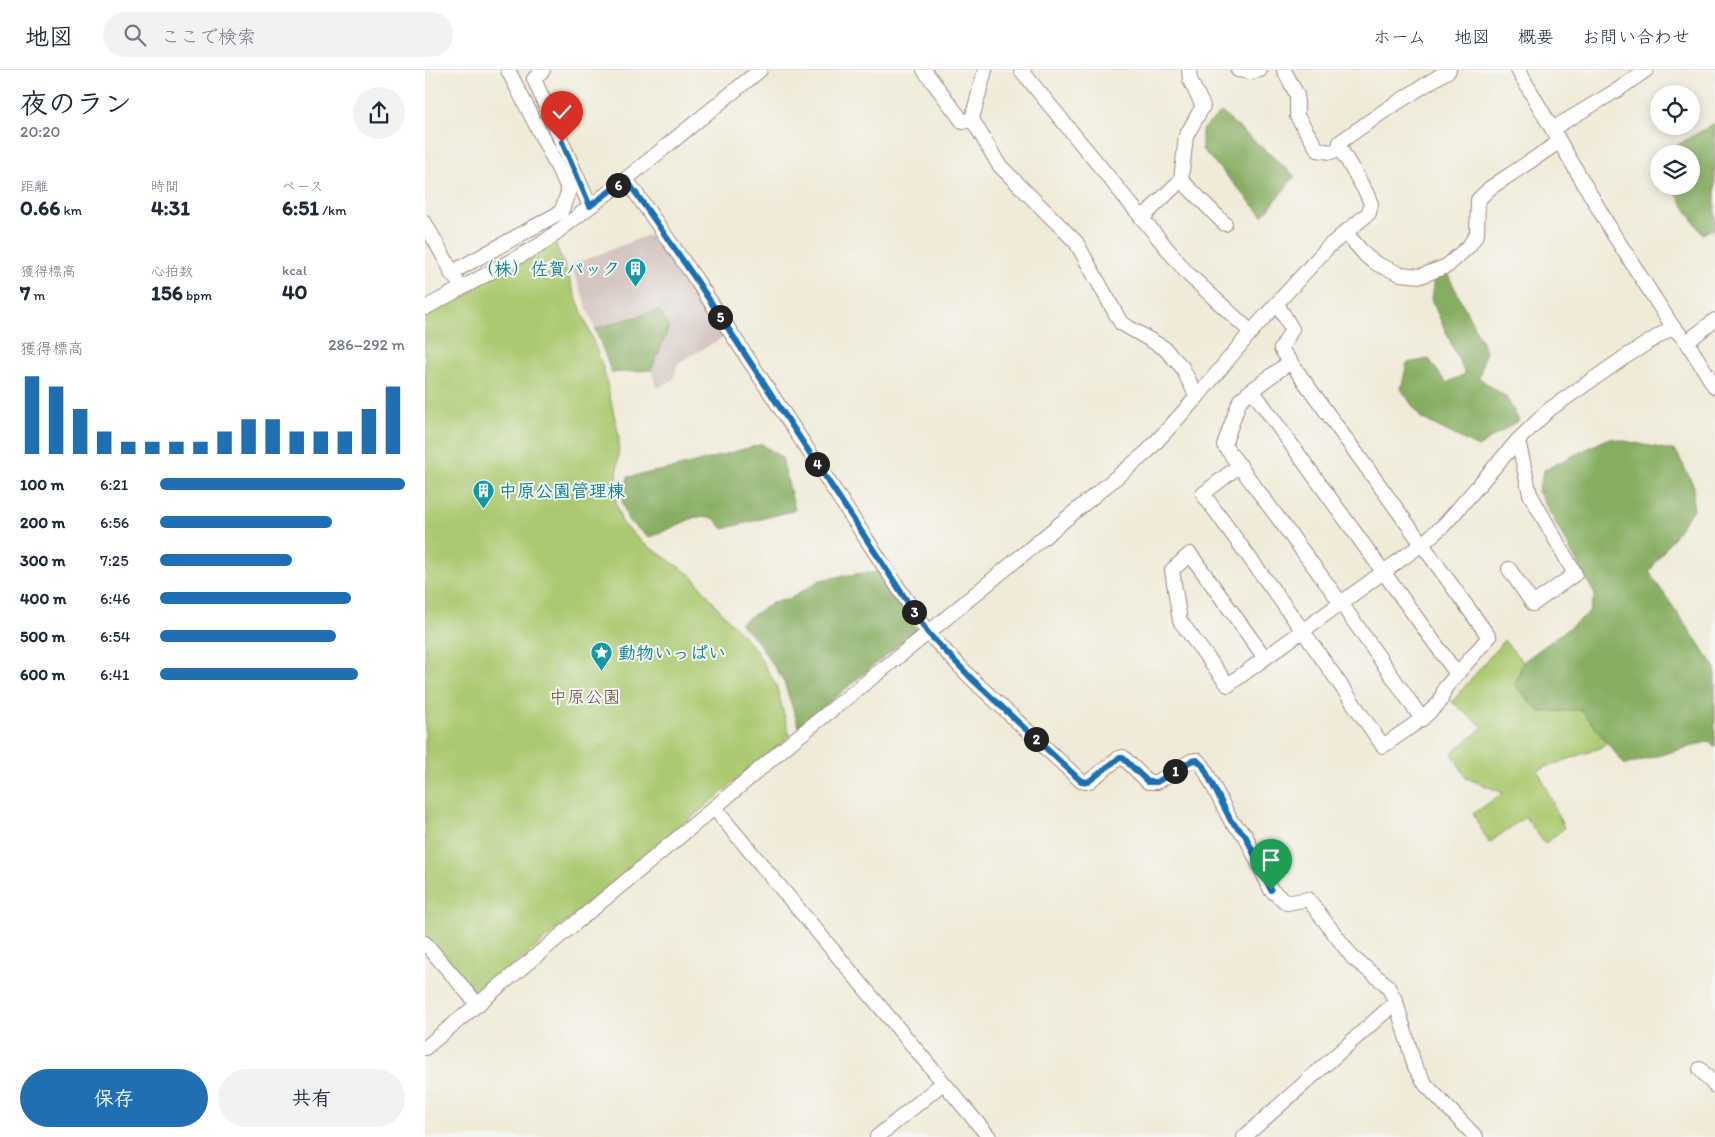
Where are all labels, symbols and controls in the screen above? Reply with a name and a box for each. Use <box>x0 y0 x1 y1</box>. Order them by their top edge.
search box <box>103 12 453 57</box>
icon: search <box>121 21 149 49</box>
text: 地図 <box>25 22 73 51</box>
text: ここで検索 <box>161 25 256 48</box>
text: ホーム <box>1373 26 1426 48</box>
text: 地図 <box>1454 26 1490 48</box>
text: 概要 <box>1518 26 1554 48</box>
text: お問い合わせ <box>1582 26 1690 48</box>
map controls <box>1650 85 1700 195</box>
button: locate <box>1650 85 1700 135</box>
text: 夜のラン <box>20 86 132 120</box>
button: share <box>353 87 405 139</box>
pin <box>541 91 583 142</box>
icon: check <box>548 98 576 126</box>
text: 20:20 <box>20 122 60 141</box>
button: layers <box>1650 145 1700 195</box>
pin: 6 <box>605 172 631 198</box>
text: 6 <box>615 177 622 194</box>
text: 距離 <box>20 178 48 195</box>
text: 時間 <box>151 178 179 195</box>
text: ペース <box>282 178 323 195</box>
text: 0.66 <box>20 195 60 220</box>
text: 4:31 <box>151 195 190 220</box>
text: 6:51 <box>282 195 319 220</box>
text: km <box>60 202 82 219</box>
text: /km <box>319 202 347 219</box>
building icon: （株）佐賀パック <box>624 257 648 288</box>
place label: （株）佐賀パック <box>476 258 620 280</box>
text: kcal <box>282 262 307 279</box>
text: 獲得標高 <box>20 263 76 280</box>
text: 心拍数 <box>151 263 193 280</box>
text: 40 <box>282 279 308 304</box>
text: 7 <box>20 280 30 305</box>
text: 156 <box>151 280 183 305</box>
text: m <box>30 287 45 304</box>
text: bpm <box>183 287 212 304</box>
pin: 5 <box>707 304 733 330</box>
text: 5 <box>717 309 724 326</box>
text: 286–292 m <box>328 335 405 354</box>
text: 獲得標高 <box>20 339 84 358</box>
pin: 4 <box>805 452 829 476</box>
text: 4 <box>813 456 822 473</box>
text: 100 m <box>20 475 64 494</box>
text: 6:21 <box>100 475 128 494</box>
building icon: 中原公園管理棟 <box>471 479 495 510</box>
place label: 中原公園管理棟 <box>499 480 625 502</box>
text: 200 m <box>20 513 65 532</box>
text: 6:56 <box>100 513 129 532</box>
text: 300 m <box>20 551 66 570</box>
text: 7:25 <box>100 551 129 570</box>
text: 400 m <box>20 589 66 608</box>
text: 6:46 <box>100 589 130 608</box>
pin: 3 <box>901 600 927 624</box>
text: 3 <box>911 604 918 621</box>
text: 500 m <box>20 627 65 646</box>
text: 6:54 <box>100 627 130 646</box>
place icon: 動物いっぱい <box>590 641 614 672</box>
place label: 動物いっぱい <box>618 642 726 664</box>
text: 600 m <box>20 665 65 684</box>
text: 6:41 <box>100 665 129 684</box>
park label: 中原公園 <box>549 686 621 708</box>
pin: 2 <box>1023 726 1049 752</box>
text: 2 <box>1033 731 1040 748</box>
pin: 1 <box>1163 758 1187 784</box>
text: 1 <box>1172 763 1179 780</box>
pin <box>1250 839 1292 890</box>
icon: arrive <box>1257 846 1285 874</box>
button: 保存 <box>20 1069 208 1127</box>
button: 共有 <box>218 1069 405 1127</box>

